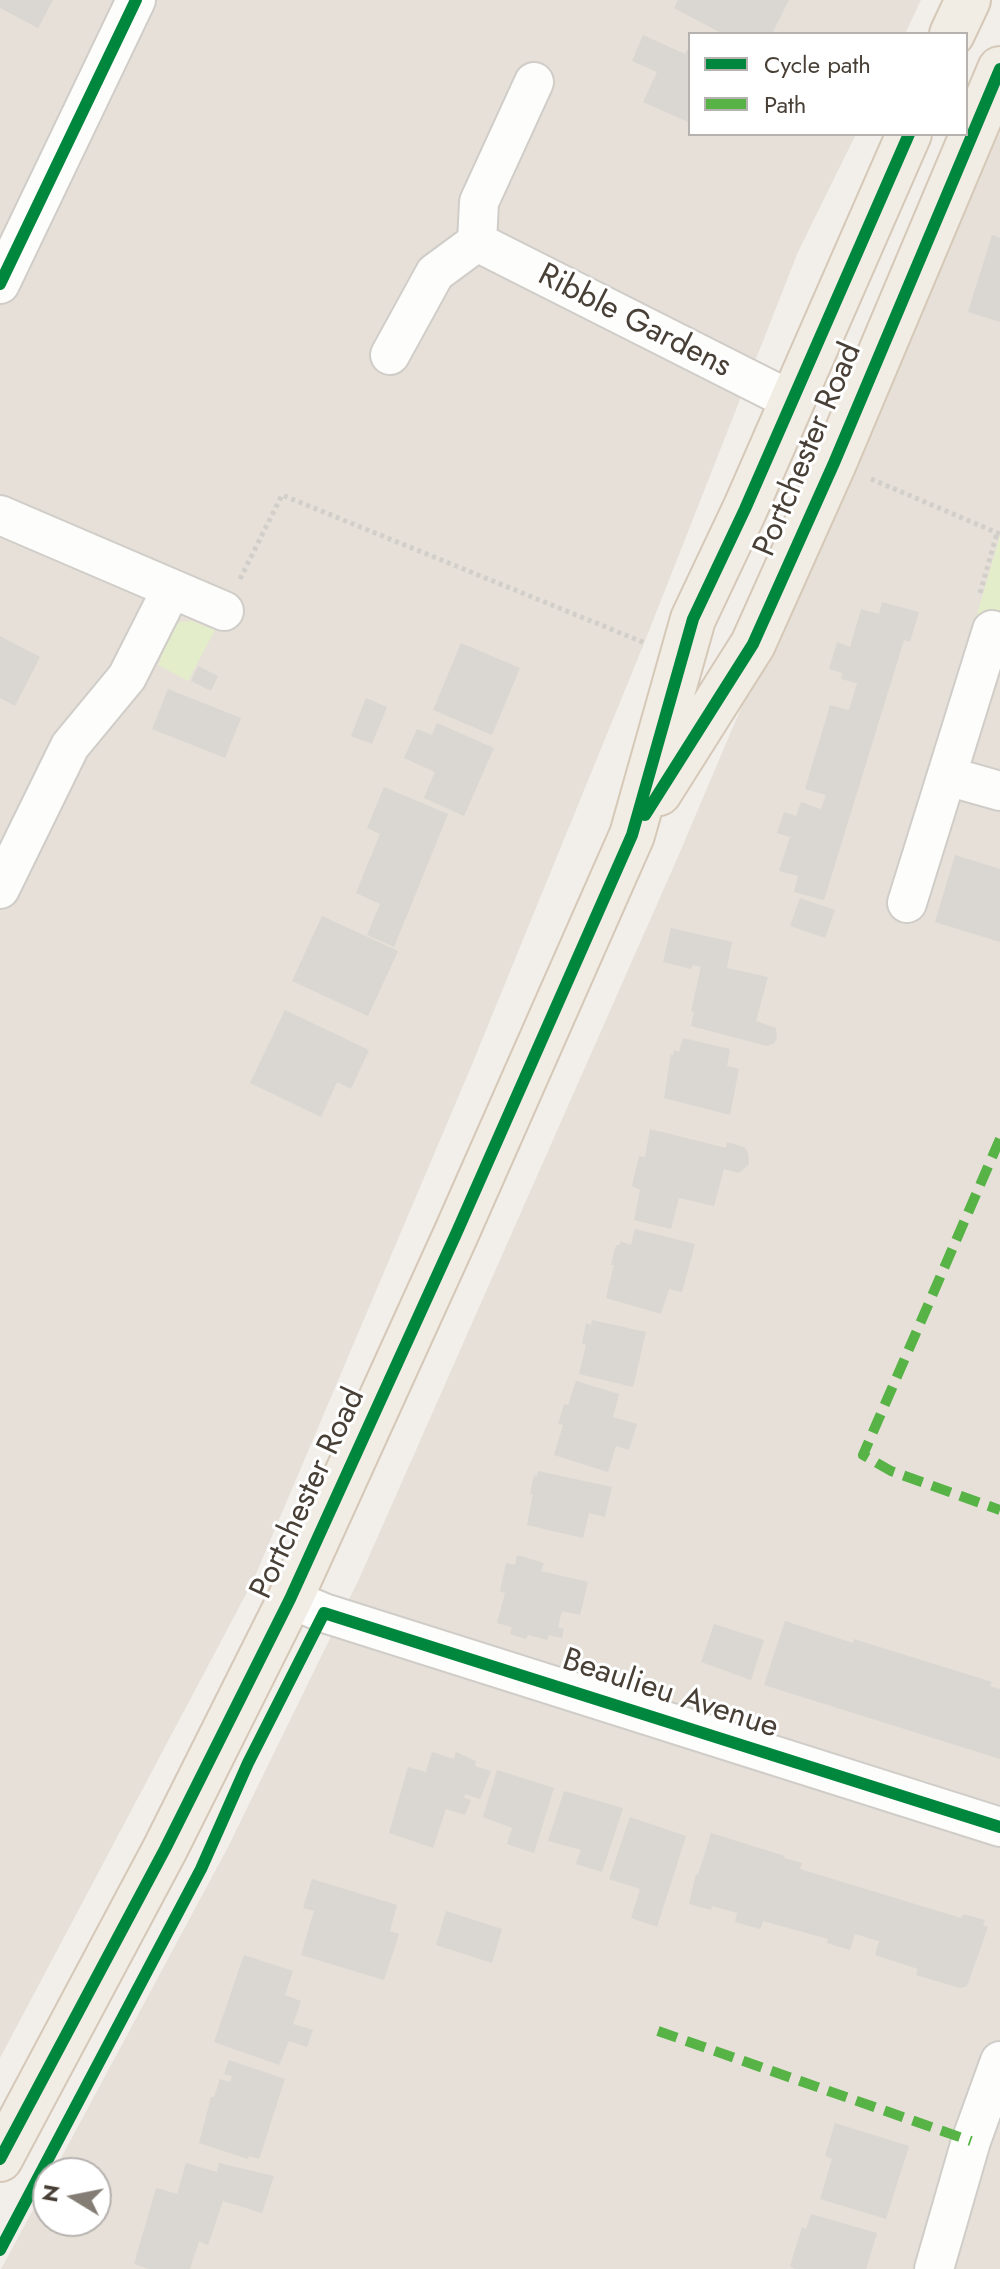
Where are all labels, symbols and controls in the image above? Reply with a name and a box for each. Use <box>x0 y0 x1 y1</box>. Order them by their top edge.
legend <box>688 32 968 136</box>
text: Cycle path <box>764 47 871 82</box>
text: Path <box>764 87 806 122</box>
street label: Ribble Gardens <box>531 257 737 387</box>
street label: Portchester Road <box>747 338 871 562</box>
street label: Portchester Road <box>243 1383 375 1605</box>
street label: Beaulieu Avenue <box>557 1642 783 1748</box>
north arrow <box>32 2157 112 2237</box>
text: N <box>33 2182 68 2205</box>

